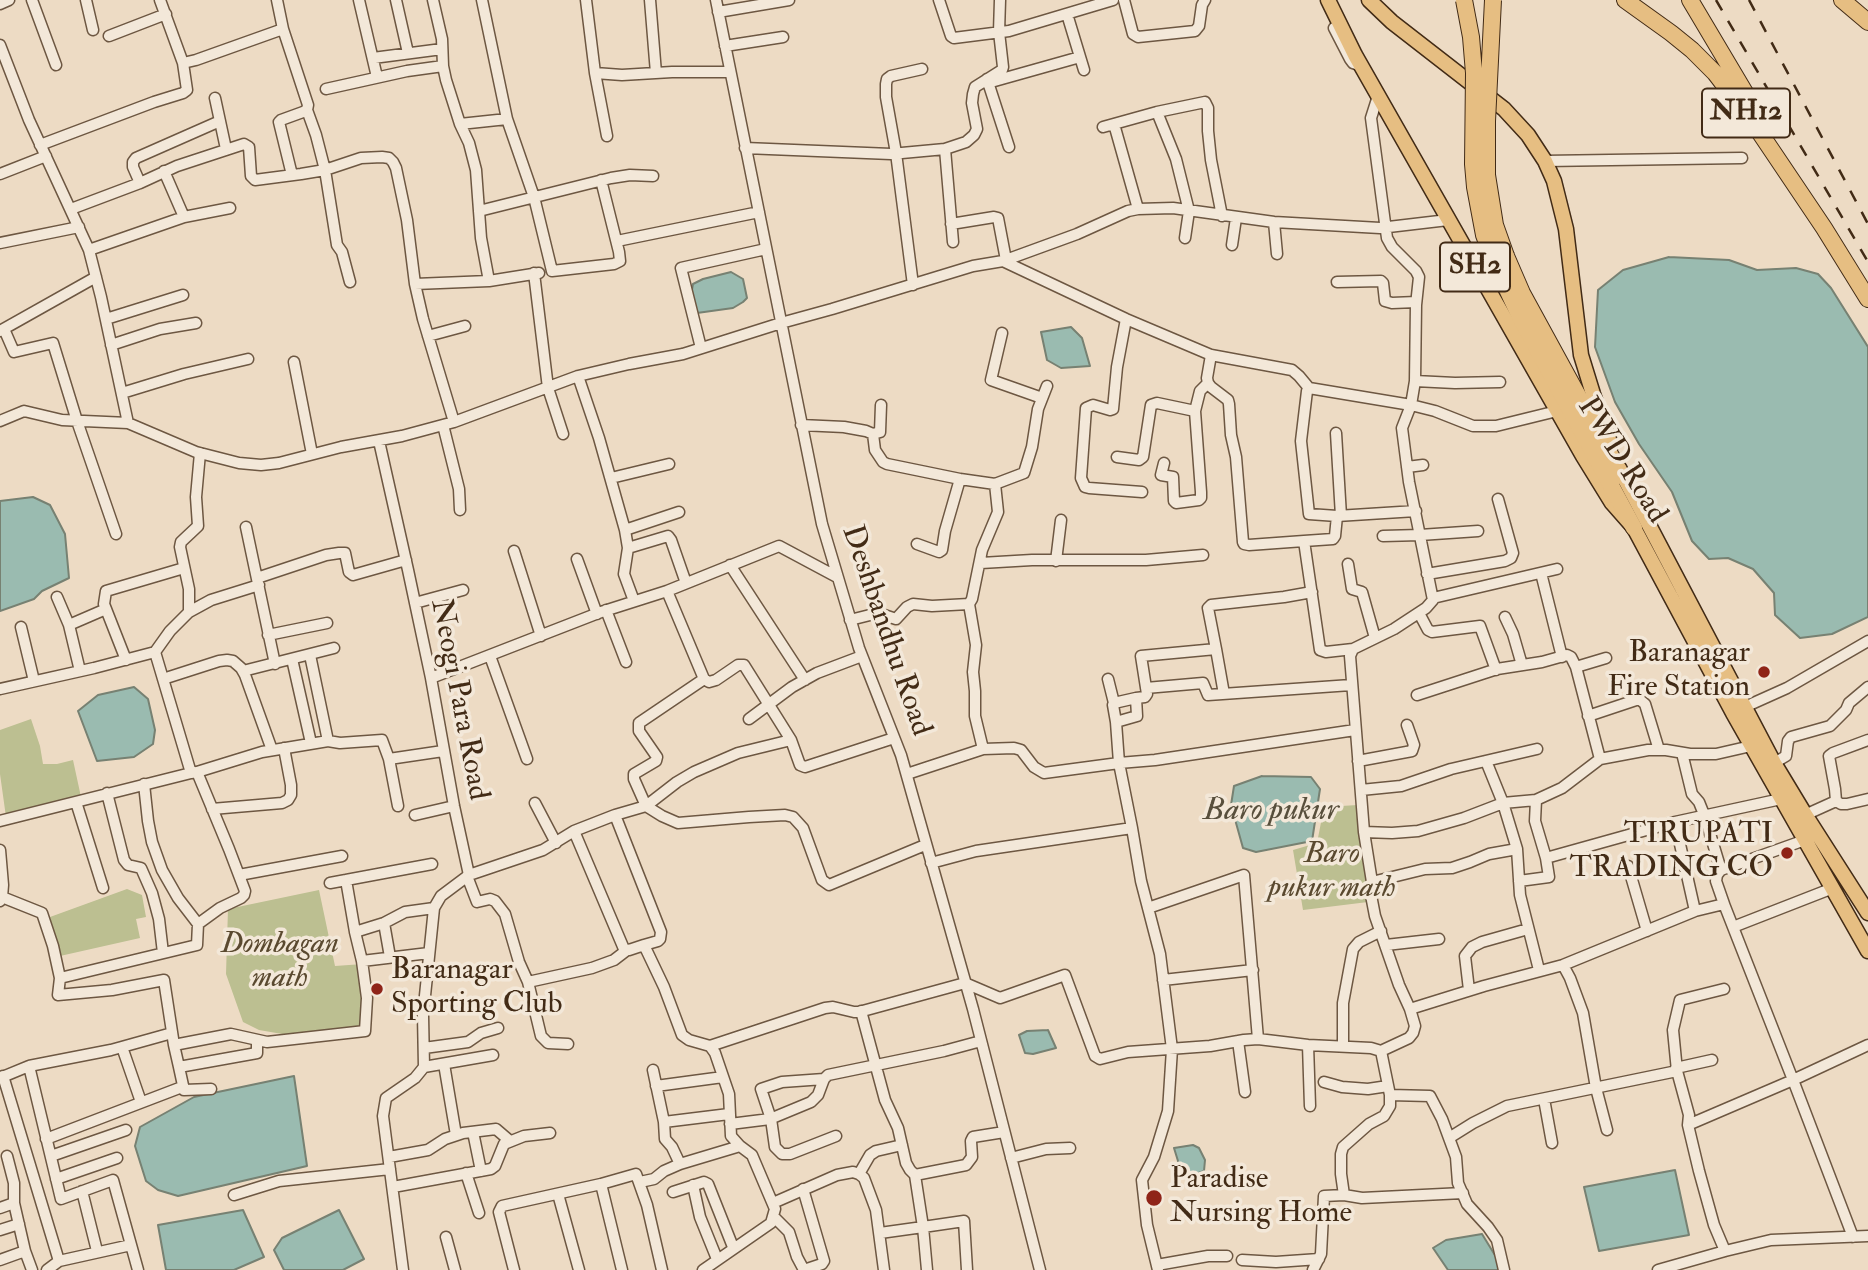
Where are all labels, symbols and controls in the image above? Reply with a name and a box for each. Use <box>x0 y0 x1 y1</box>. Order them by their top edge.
road number: NH12 <box>1702 88 1790 138</box>
road number: SH2 <box>1440 243 1510 292</box>
street label: PWD Road <box>1568 391 1674 531</box>
street label: Deshbandhu Road <box>832 521 938 741</box>
street label: Neogi Para Road <box>421 596 495 804</box>
place label: Baranagar Fire Station <box>1607 637 1750 708</box>
marker: Baranagar Fire Station <box>1756 664 1772 680</box>
water label: Baro pukur <box>1203 793 1339 831</box>
place label: TIRUPATI TRADING CO <box>1569 818 1773 888</box>
park label: Baro pukur math <box>1268 838 1396 908</box>
marker: TIRUPATI TRADING CO <box>1779 845 1795 861</box>
park label: Dombagan math <box>221 928 339 998</box>
place label: Baranagar Sporting Club <box>391 954 562 1024</box>
marker: Baranagar Sporting Club <box>369 981 385 997</box>
place label: Paradise Nursing Home <box>1170 1163 1352 1234</box>
marker: Paradise Nursing Home <box>1144 1188 1164 1208</box>

